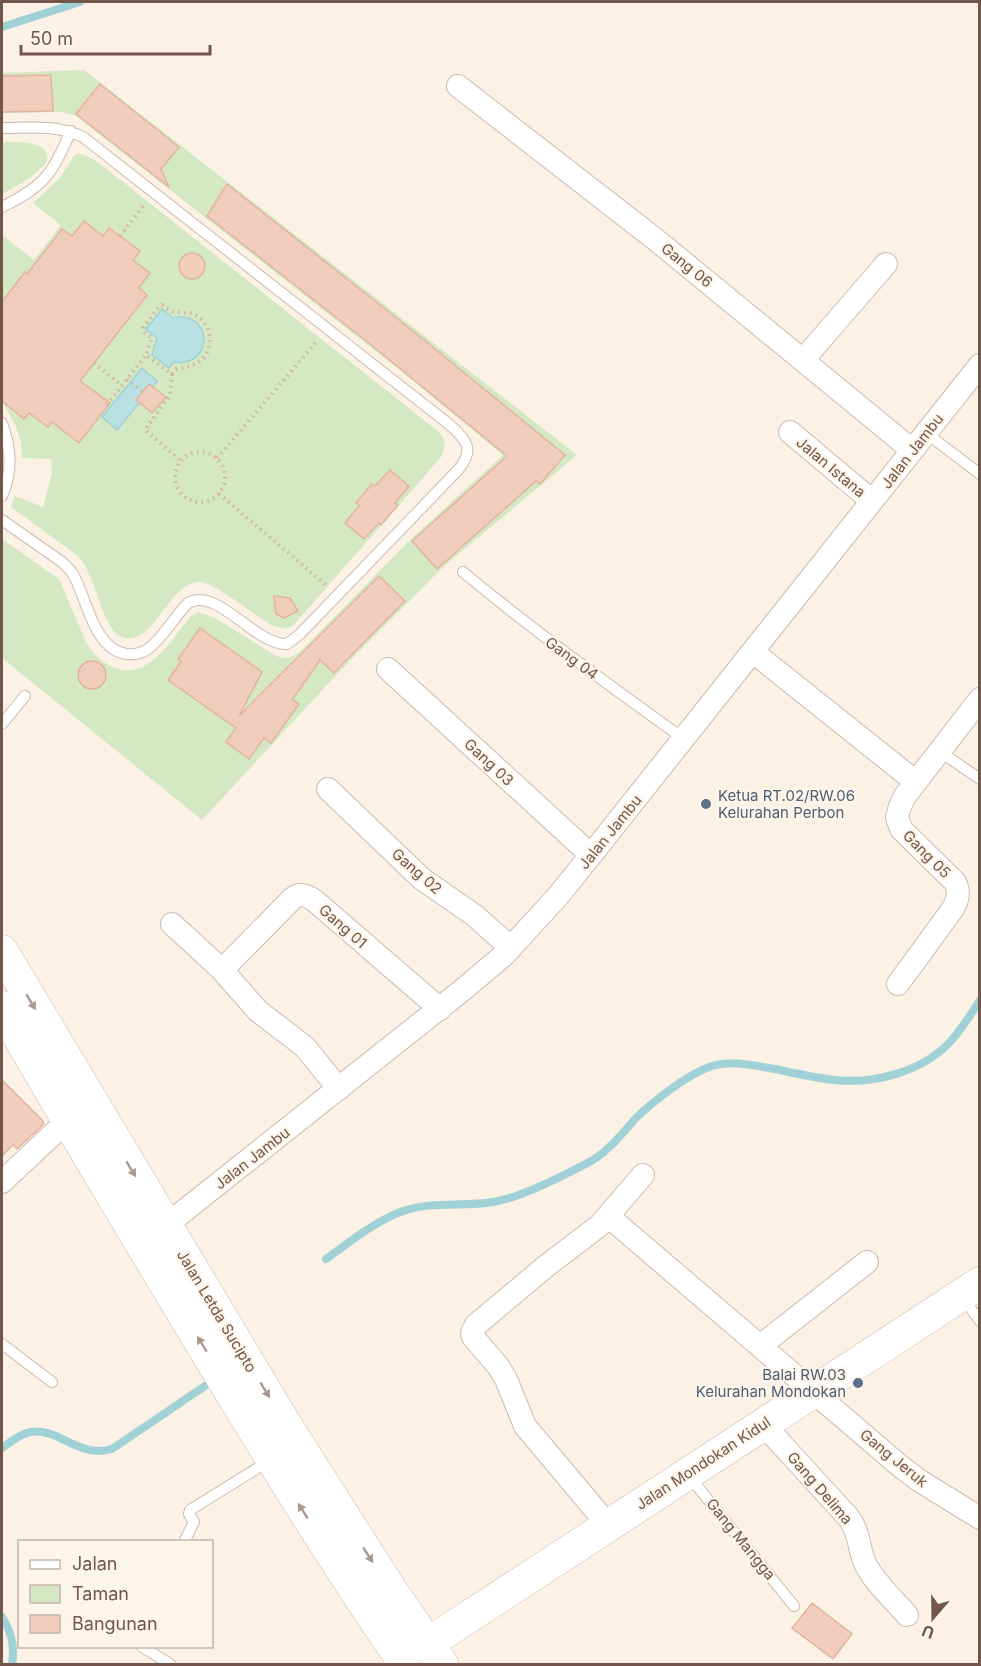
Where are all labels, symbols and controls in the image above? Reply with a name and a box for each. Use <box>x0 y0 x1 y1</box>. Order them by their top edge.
scale bar <box>21 18 210 56</box>
text: 50 m <box>30 28 73 49</box>
street label: Gang 06 <box>657 239 717 291</box>
street label: Jalan Jambu <box>877 410 947 492</box>
street label: Jalan Istana <box>792 432 870 502</box>
street label: Gang 04 <box>542 632 602 684</box>
street label: Gang 03 <box>460 734 518 790</box>
place label: Ketua RT.02/RW.06 Kelurahan Perbon <box>718 786 855 822</box>
street label: Jalan Jambu <box>574 791 646 873</box>
marker: Ketua RT.02/RW.06 Kelurahan Perbon <box>699 797 713 811</box>
street label: Gang 05 <box>899 826 955 882</box>
street label: Gang 02 <box>388 844 446 898</box>
street label: Gang 01 <box>315 900 371 952</box>
one-way arrow <box>26 994 37 1010</box>
street label: Jalan Jambu <box>211 1123 293 1193</box>
one-way arrow <box>126 1161 137 1177</box>
street label: Jalan Letda Sucipto <box>173 1246 261 1376</box>
one-way arrow <box>196 1336 207 1352</box>
place label: Balai RW.03 Kelurahan Mondokan <box>696 1365 846 1401</box>
marker: Balai RW.03 Kelurahan Mondokan <box>851 1376 865 1390</box>
one-way arrow <box>259 1382 270 1398</box>
street label: Jalan Mondokan Kidul <box>632 1412 774 1514</box>
street label: Gang Jeruk <box>856 1425 932 1492</box>
street label: Gang Delima <box>783 1448 857 1528</box>
street label: Gang Mangga <box>702 1494 780 1584</box>
one-way arrow <box>298 1503 309 1519</box>
legend <box>18 1540 213 1648</box>
one-way arrow <box>362 1547 374 1563</box>
text: Jalan <box>72 1553 117 1574</box>
text: Taman <box>72 1583 129 1604</box>
north arrow <box>903 1588 963 1648</box>
text: Bangunan <box>72 1613 158 1634</box>
text: U <box>919 1621 937 1643</box>

